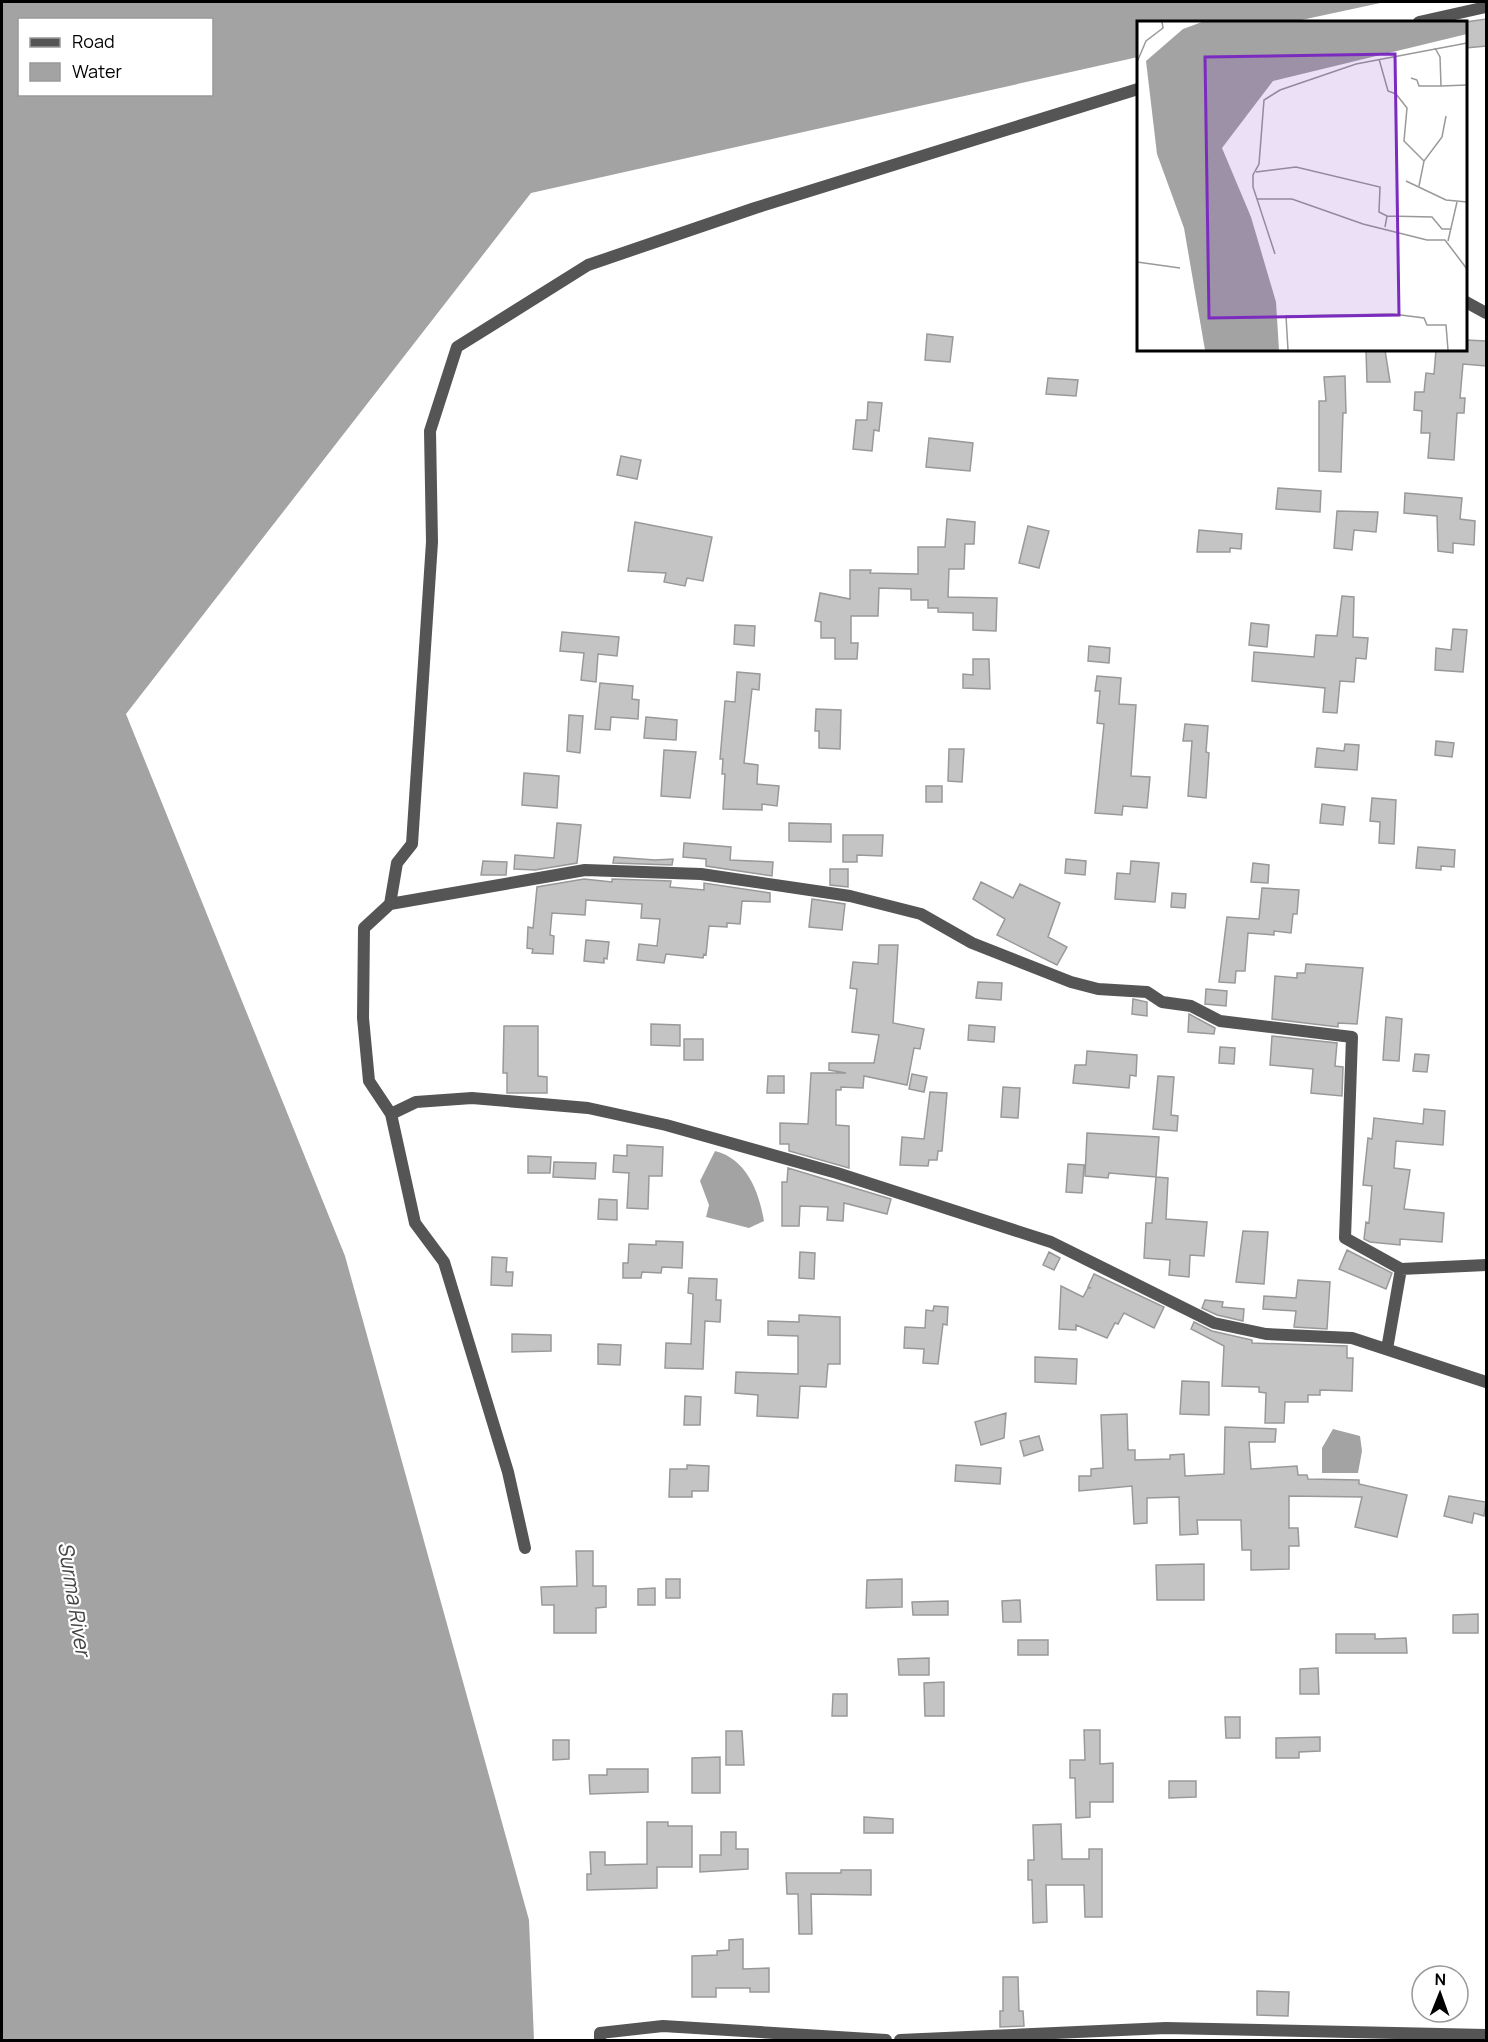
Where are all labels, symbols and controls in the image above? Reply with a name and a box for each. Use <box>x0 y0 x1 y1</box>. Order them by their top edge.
legend <box>18 18 213 96</box>
inset map <box>1137 21 1467 351</box>
text: Road <box>72 29 115 53</box>
text: Water <box>72 59 122 83</box>
water label: Surma River <box>52 1540 98 1660</box>
north arrow <box>1410 1964 1470 2024</box>
text: N <box>1434 1968 1446 1990</box>

